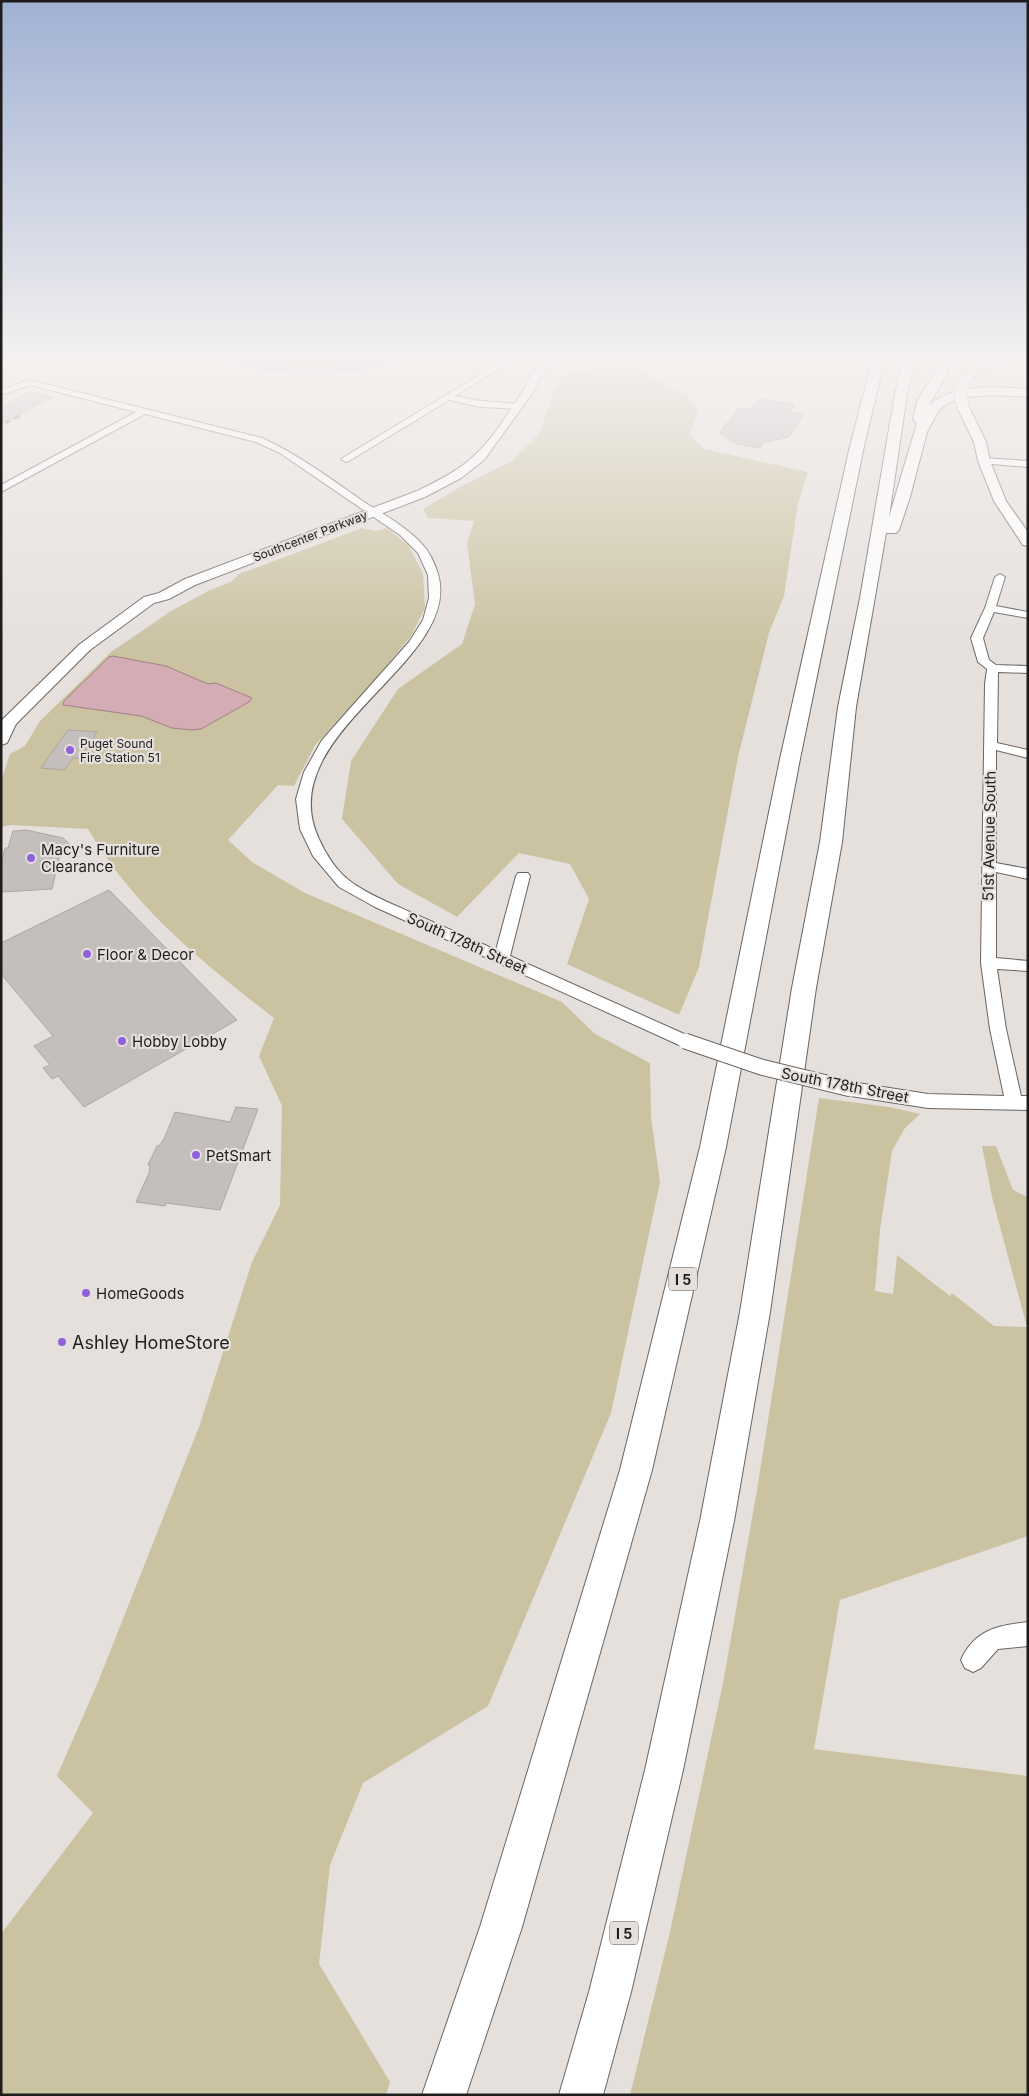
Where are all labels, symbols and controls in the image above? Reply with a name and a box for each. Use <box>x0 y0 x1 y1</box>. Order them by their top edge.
street label: Southcenter Parkway <box>251 507 370 565</box>
place label: Puget Sound Fire Station 51 <box>80 736 160 765</box>
marker: Puget Sound Fire Station 51 <box>64 744 76 756</box>
street label: 51st Avenue South <box>978 771 1000 901</box>
place label: Macy's Furniture Clearance <box>41 840 160 876</box>
marker: Macy's Furniture Clearance <box>25 852 37 864</box>
street label: South 178th Street <box>404 908 530 978</box>
place label: Floor & Decor <box>97 945 194 964</box>
marker: Floor & Decor <box>81 948 93 960</box>
place label: Hobby Lobby <box>132 1032 227 1051</box>
marker: Hobby Lobby <box>116 1035 128 1047</box>
street label: South 178th Street <box>780 1063 910 1107</box>
place label: PetSmart <box>206 1146 271 1165</box>
marker: PetSmart <box>190 1149 202 1161</box>
road number: I 5 <box>669 1268 697 1290</box>
place label: HomeGoods <box>96 1284 184 1303</box>
marker: HomeGoods <box>80 1287 92 1299</box>
place label: Ashley HomeStore <box>72 1332 230 1353</box>
marker: Ashley HomeStore <box>56 1336 68 1348</box>
road number: I 5 <box>610 1922 638 1945</box>

